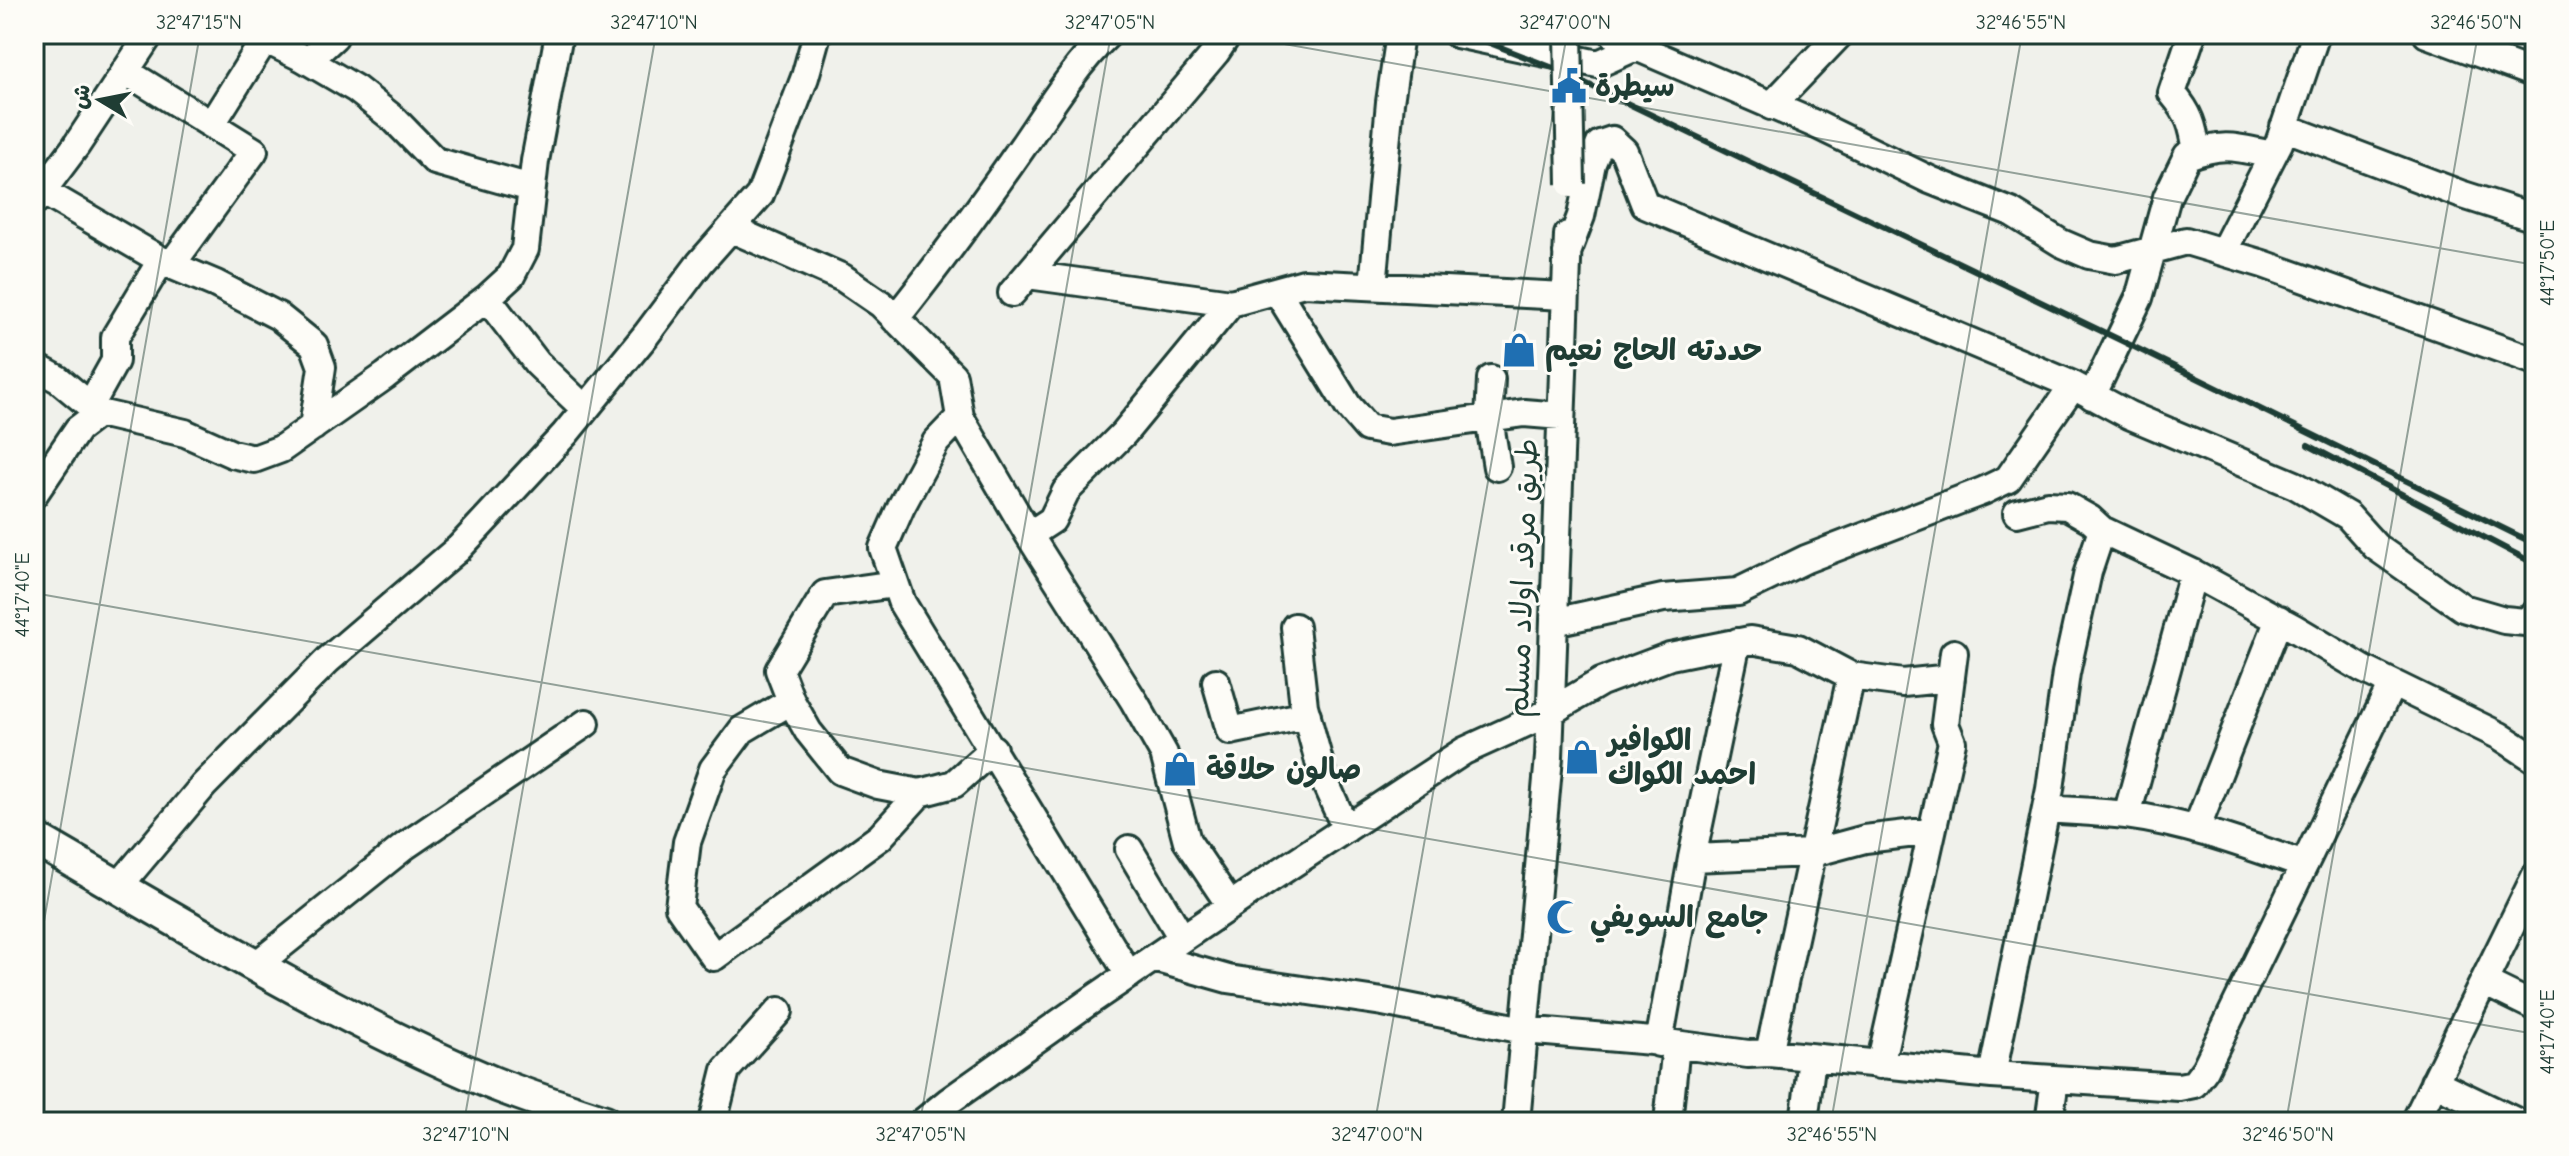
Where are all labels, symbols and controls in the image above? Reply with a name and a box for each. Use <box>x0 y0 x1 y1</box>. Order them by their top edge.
text: 32°47'15"N <box>156 11 242 34</box>
text: 32°47'10"N <box>610 11 698 34</box>
text: 32°47'05"N <box>1065 11 1155 34</box>
text: 32°47'00"N <box>1519 11 1611 34</box>
text: 32°46'55"N <box>1976 11 2066 34</box>
text: 32°46'50"N <box>2430 11 2522 34</box>
north arrow <box>60 60 140 140</box>
public building icon: سيطرة <box>1550 67 1588 105</box>
place label: سيطرة <box>1595 69 1675 104</box>
text: ش <box>66 83 96 111</box>
text: 44°17'50"E <box>2536 220 2559 306</box>
shop icon: حددته الحاج نعيم <box>1500 331 1538 369</box>
place label: حددته الحاج نعيم <box>1545 333 1762 372</box>
street label: طريق مرقد اولاد مسلم <box>1501 438 1549 718</box>
text: 44°17'40"E <box>11 552 34 638</box>
place label: الكوافير احمد الكواك <box>1605 723 1756 793</box>
shop icon: الكوافير احمد الكواك <box>1563 738 1601 776</box>
shop icon: صالون حلاقة <box>1161 750 1199 788</box>
place label: صالون حلاقة <box>1206 752 1362 788</box>
mosque icon: جامع السويفي <box>1545 898 1583 936</box>
place label: جامع السويفي <box>1590 900 1768 943</box>
text: 44°17'40"E <box>2536 989 2559 1075</box>
text: 32°47'10"N <box>422 1123 510 1146</box>
text: 32°47'05"N <box>876 1123 966 1146</box>
text: 32°47'00"N <box>1331 1123 1423 1146</box>
text: 32°46'55"N <box>1787 1123 1877 1146</box>
text: 32°46'50"N <box>2242 1123 2334 1146</box>

